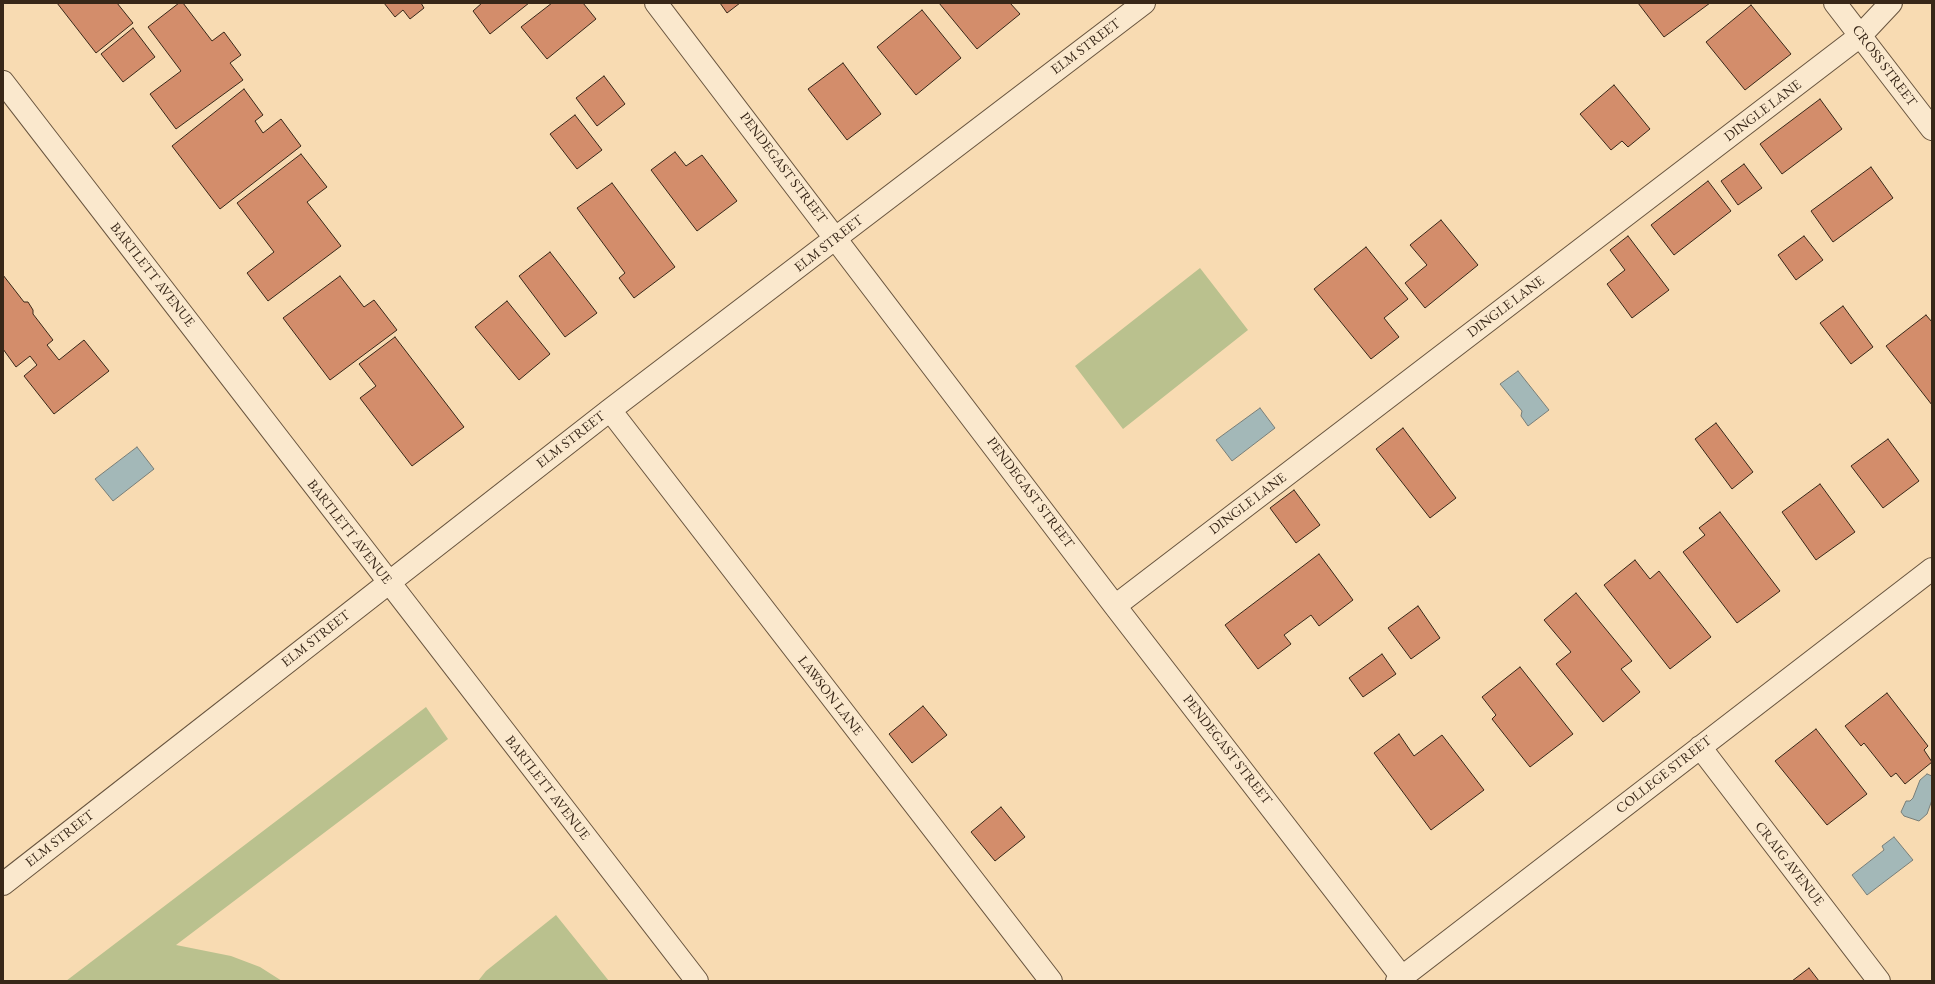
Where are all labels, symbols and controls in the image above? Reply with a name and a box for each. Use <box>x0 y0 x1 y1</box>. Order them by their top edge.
street label: ELM STREET <box>1048 15 1124 79</box>
street label: CROSS STREET <box>1848 22 1920 110</box>
street label: DINGLE LANE <box>1721 77 1805 145</box>
street label: PENDEGAST STREET <box>736 109 830 227</box>
street label: ELM STREET <box>791 212 867 276</box>
street label: BARTLETT AVENUE <box>106 219 198 331</box>
street label: DINGLE LANE <box>1464 273 1548 341</box>
street label: ELM STREET <box>533 408 609 472</box>
street label: PENDEGAST STREET <box>983 434 1077 552</box>
street label: DINGLE LANE <box>1206 470 1290 538</box>
street label: BARTLETT AVENUE <box>303 476 395 588</box>
street label: ELM STREET <box>278 607 354 671</box>
street label: LAWSON LANE <box>794 653 866 739</box>
street label: PENDEGAST STREET <box>1179 692 1275 808</box>
street label: BARTLETT AVENUE <box>501 732 593 844</box>
street label: COLLEGE STREET <box>1613 732 1715 818</box>
street label: ELM STREET <box>22 807 98 871</box>
street label: CRAIG AVENUE <box>1751 819 1827 909</box>

